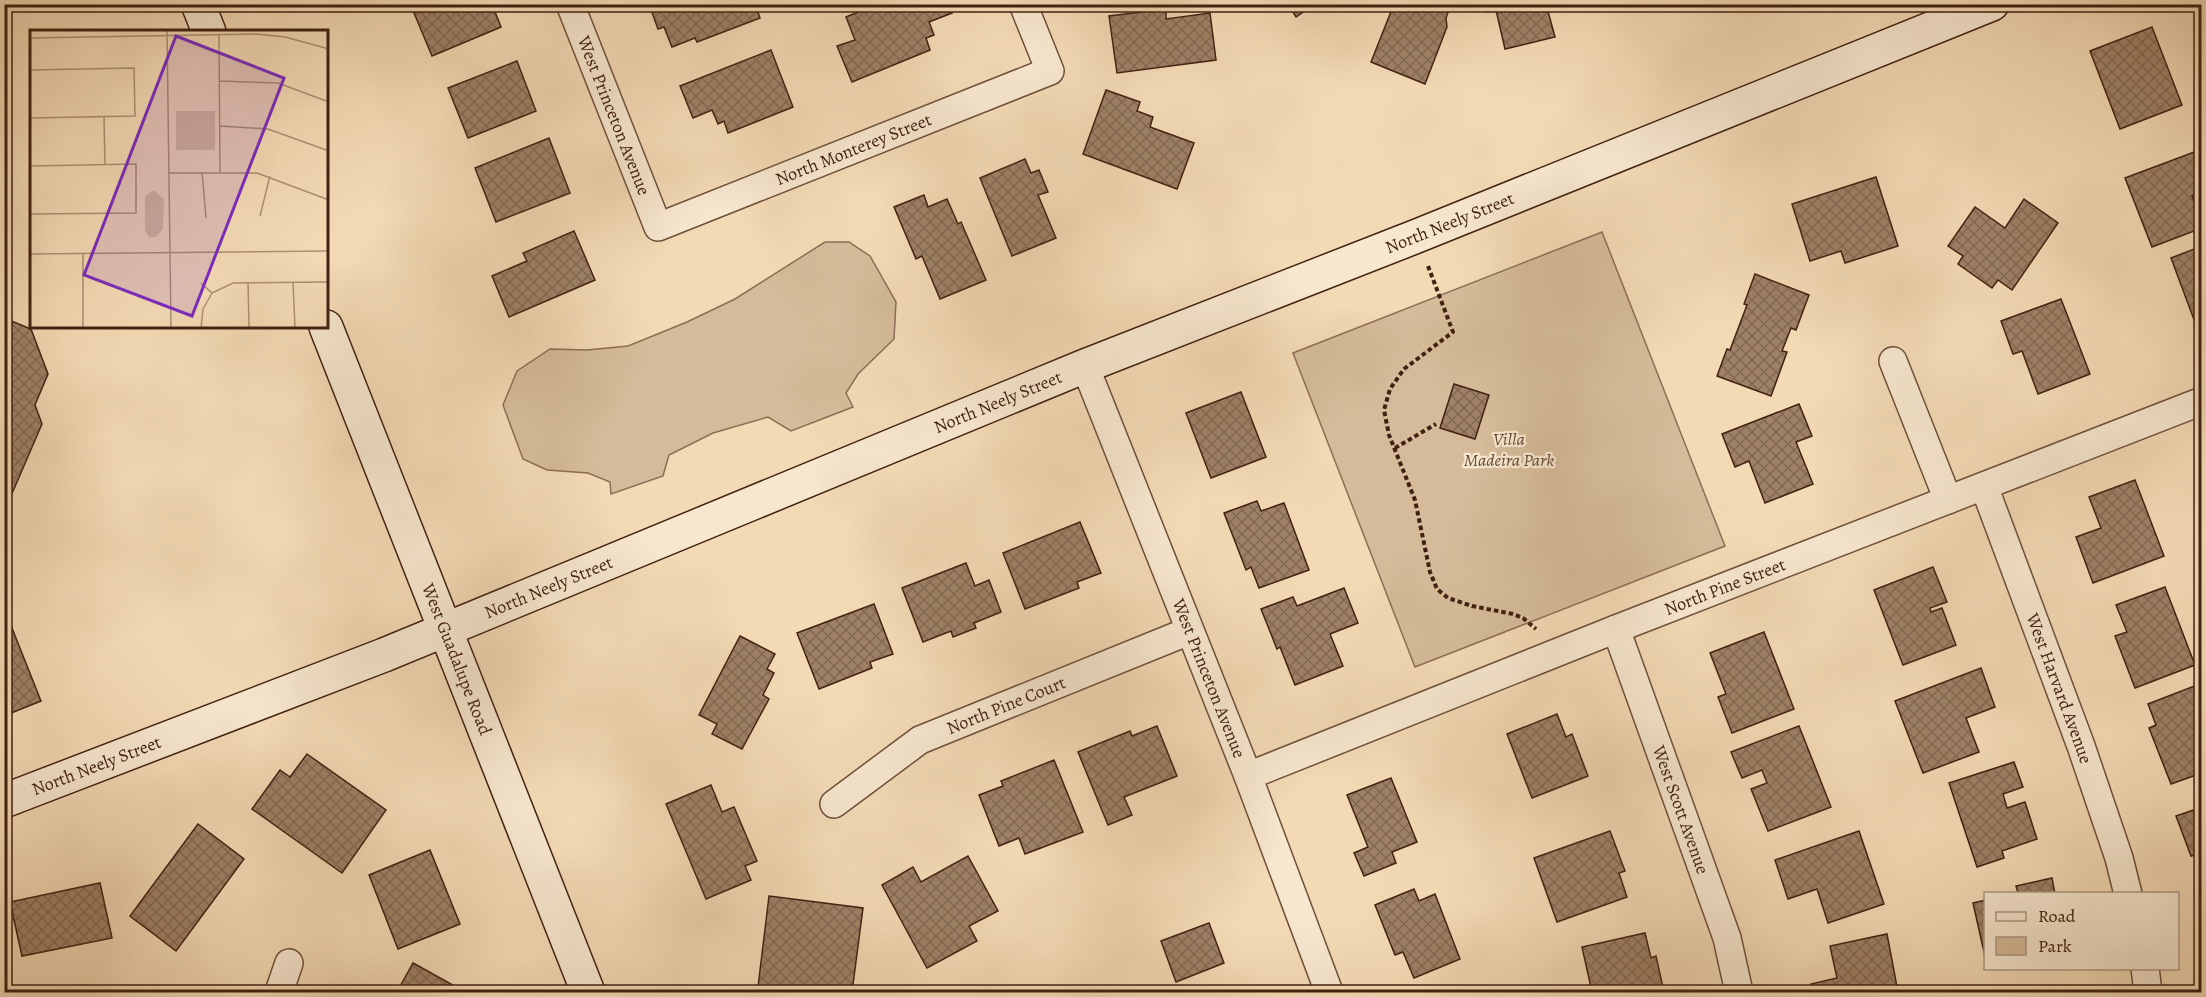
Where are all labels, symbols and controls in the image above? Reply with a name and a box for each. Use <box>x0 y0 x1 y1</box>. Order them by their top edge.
inset map <box>30 30 328 328</box>
street label: West Princeton Avenue <box>571 31 656 199</box>
street label: North Monterey Street <box>772 107 935 191</box>
street label: North Neely Street <box>1382 186 1518 259</box>
street label: North Neely Street <box>930 365 1066 439</box>
park label: Villa Madeira Park <box>1464 427 1554 472</box>
street label: North Neely Street <box>481 550 616 624</box>
street label: North Pine Street <box>1661 552 1789 621</box>
street label: West Guadalupe Road <box>416 579 498 739</box>
street label: West Princeton Avenue <box>1166 594 1252 761</box>
street label: West Harvard Avenue <box>2020 609 2098 767</box>
street label: North Pine Court <box>943 670 1069 740</box>
street label: North Neely Street <box>28 730 165 801</box>
street label: West Scott Avenue <box>1646 741 1715 877</box>
legend <box>1984 892 2179 970</box>
text: Road <box>2038 904 2076 928</box>
text: Park <box>2038 934 2072 958</box>

